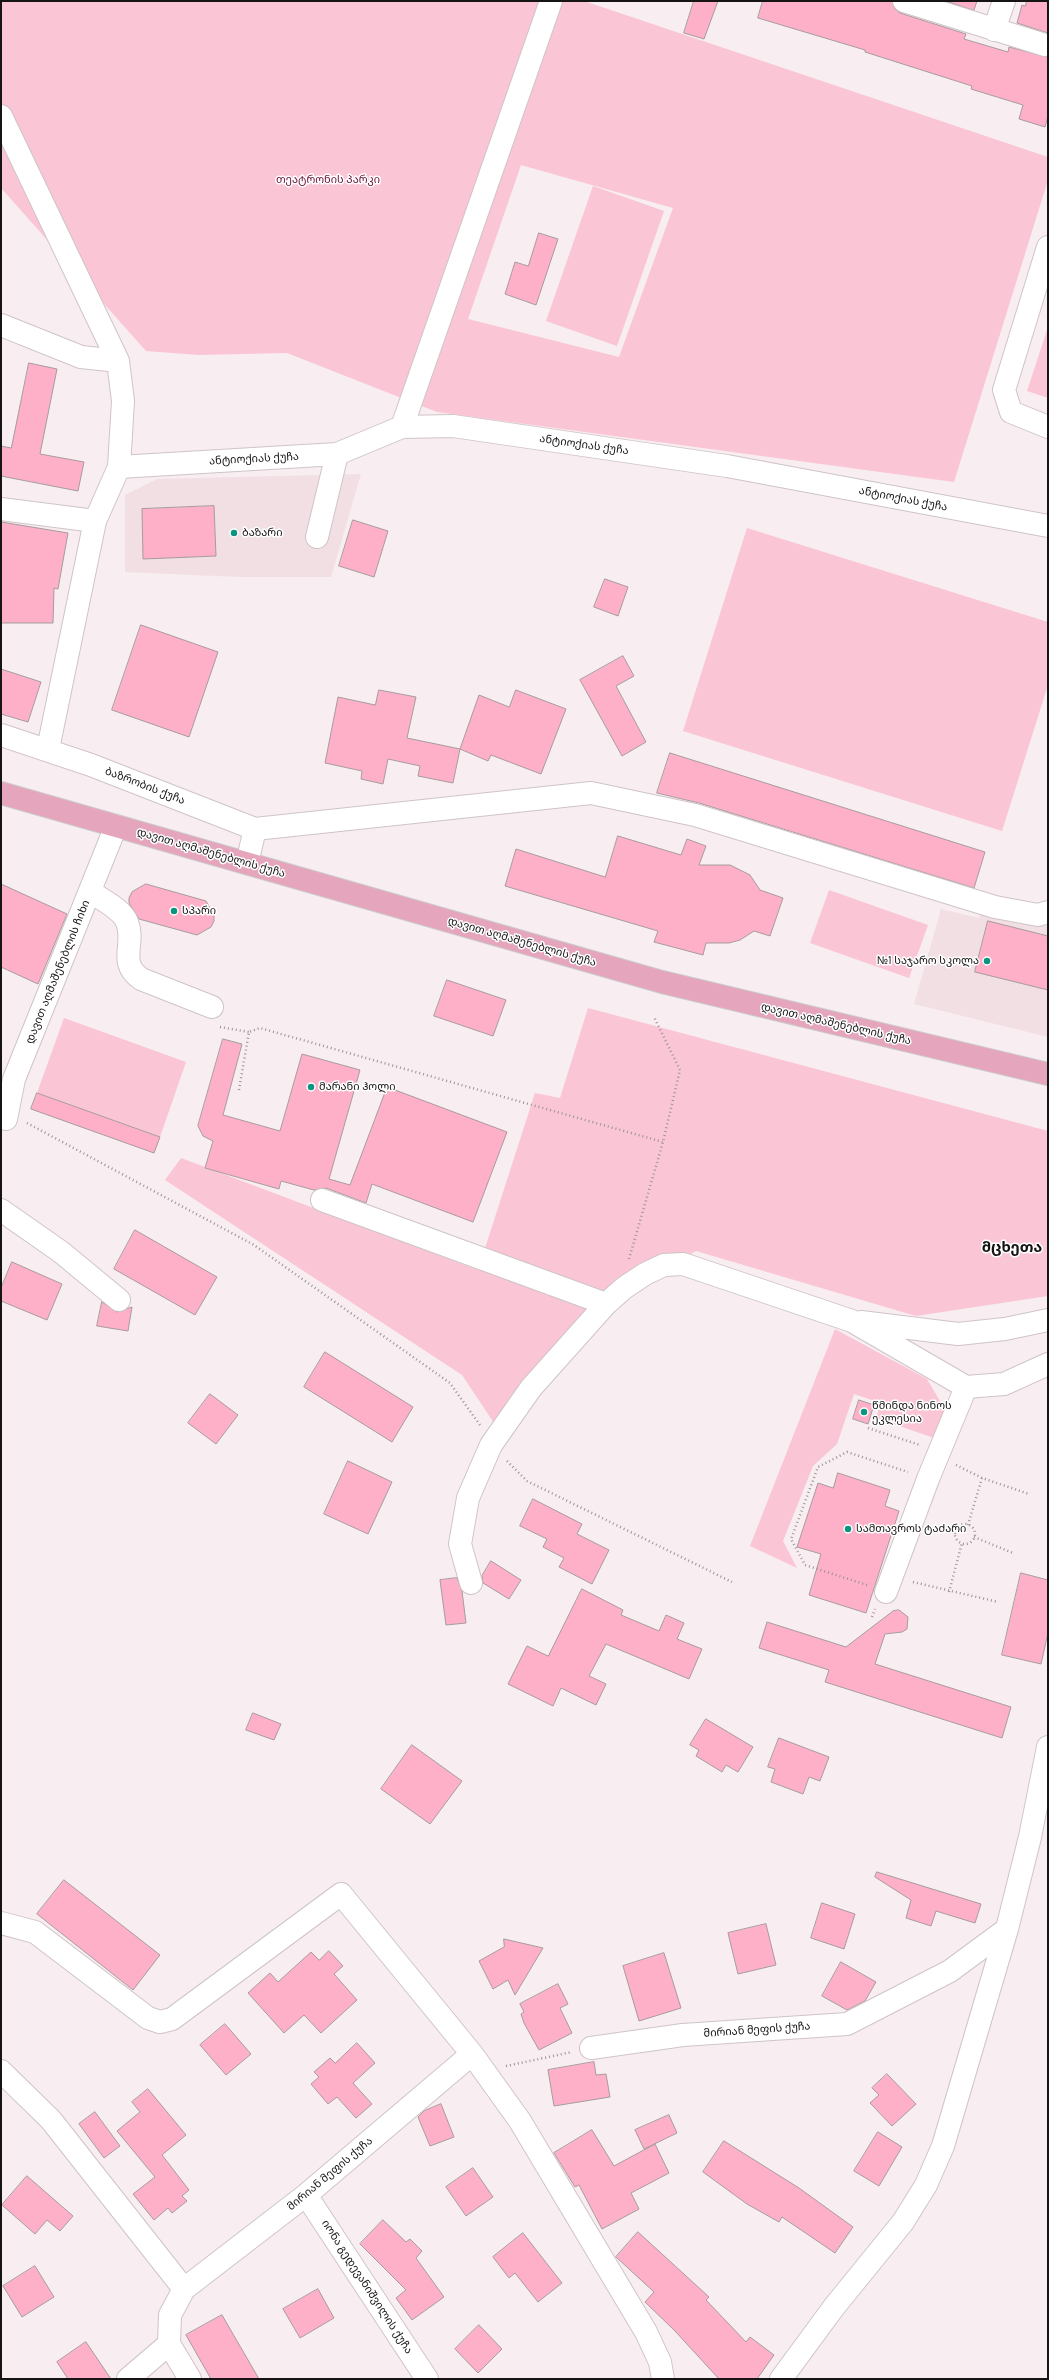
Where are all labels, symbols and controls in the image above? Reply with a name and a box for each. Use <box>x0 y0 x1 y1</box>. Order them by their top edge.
park label: თეატრონის პარკი <box>276 173 380 187</box>
street label: ანტიოქიას ქუჩა <box>539 432 629 458</box>
street label: ანტიოქიას ქუჩა <box>209 450 299 468</box>
street label: ანტიოქიას ქუჩა <box>858 484 948 514</box>
place label: ბაზარი <box>242 526 282 540</box>
marker: ბაზარი <box>229 528 239 538</box>
street label: ბაზრობის ქუჩა <box>103 765 187 807</box>
street label: დავით აღმაშენებლის ქუჩა <box>135 825 287 881</box>
street label: დავით აღმაშენებლის ჩიხი <box>23 898 93 1046</box>
place label: სპარი <box>182 904 216 918</box>
marker: სპარი <box>169 906 179 916</box>
street label: დავით აღმაშენებლის ქუჩა <box>446 914 598 970</box>
place label: №1 საჯარო სკოლა <box>877 954 979 968</box>
marker: №1 საჯარო სკოლა <box>982 956 992 966</box>
street label: დავით აღმაშენებლის ქუჩა <box>760 1000 912 1048</box>
place label: მარანი ჰოლი <box>319 1080 396 1094</box>
marker: მარანი ჰოლი <box>306 1082 316 1092</box>
district label: მცხეთა <box>982 1239 1042 1257</box>
place label: წმინდა ნინოს ეკლესია <box>872 1399 952 1425</box>
marker: წმინდა ნინოს ეკლესია <box>859 1407 869 1417</box>
place label: სამთავროს ტაძარი <box>856 1522 966 1536</box>
marker: სამთავროს ტაძარი <box>843 1524 853 1534</box>
street label: მირიან მეფის ქუჩა <box>703 2020 811 2040</box>
street label: მირიან მეფის ქუჩა <box>285 2135 375 2213</box>
street label: იონა გედევანიშვილის ქუჩა <box>319 2218 415 2356</box>

